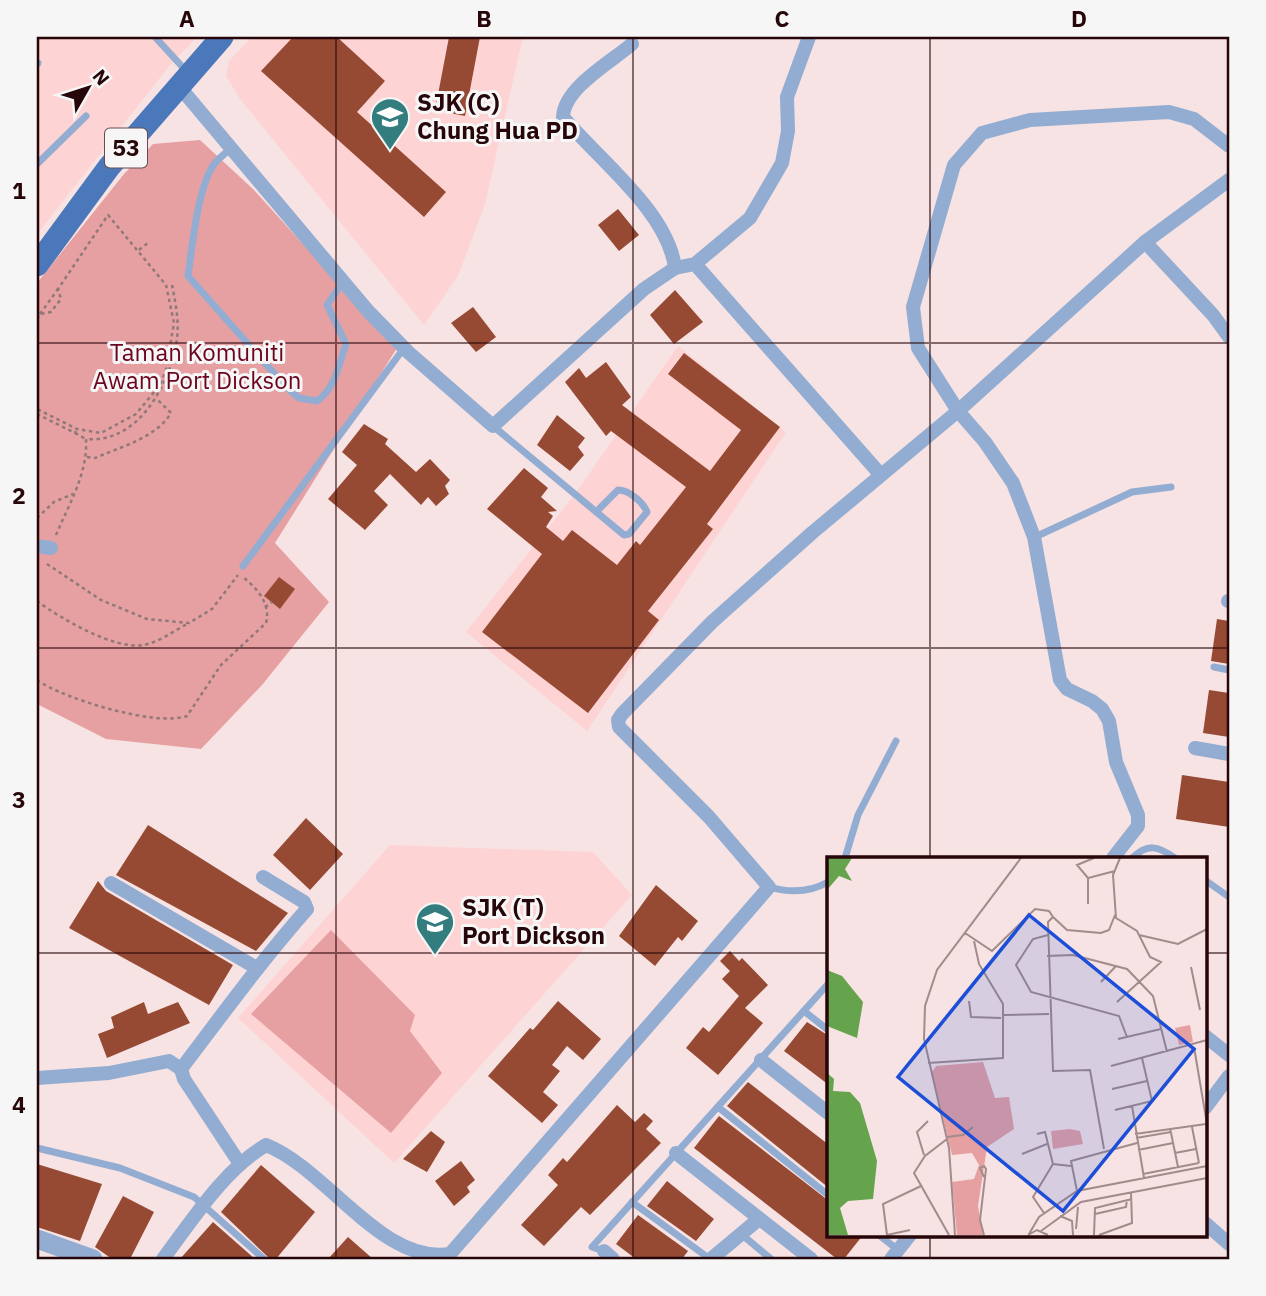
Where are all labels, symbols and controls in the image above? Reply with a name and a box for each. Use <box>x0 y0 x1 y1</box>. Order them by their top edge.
text: A <box>179 3 195 33</box>
text: B <box>476 3 492 33</box>
text: C <box>775 3 790 33</box>
text: D <box>1071 3 1087 33</box>
north arrow <box>52 52 122 122</box>
text: N <box>88 64 115 90</box>
place label: SJK (C) Chung Hua PD <box>417 86 578 146</box>
school or university icon: SJK (C) Chung Hua PD <box>369 96 411 151</box>
road number: 53 <box>105 128 147 168</box>
text: 1 <box>12 175 26 205</box>
park label: Taman Komuniti Awam Port Dickson <box>93 336 301 396</box>
text: 2 <box>12 480 26 510</box>
text: 3 <box>12 784 26 814</box>
inset map <box>827 857 1206 1236</box>
place label: SJK (T) Port Dickson <box>462 891 605 951</box>
school or university icon: SJK (T) Port Dickson <box>414 901 456 956</box>
text: 4 <box>12 1089 26 1119</box>

